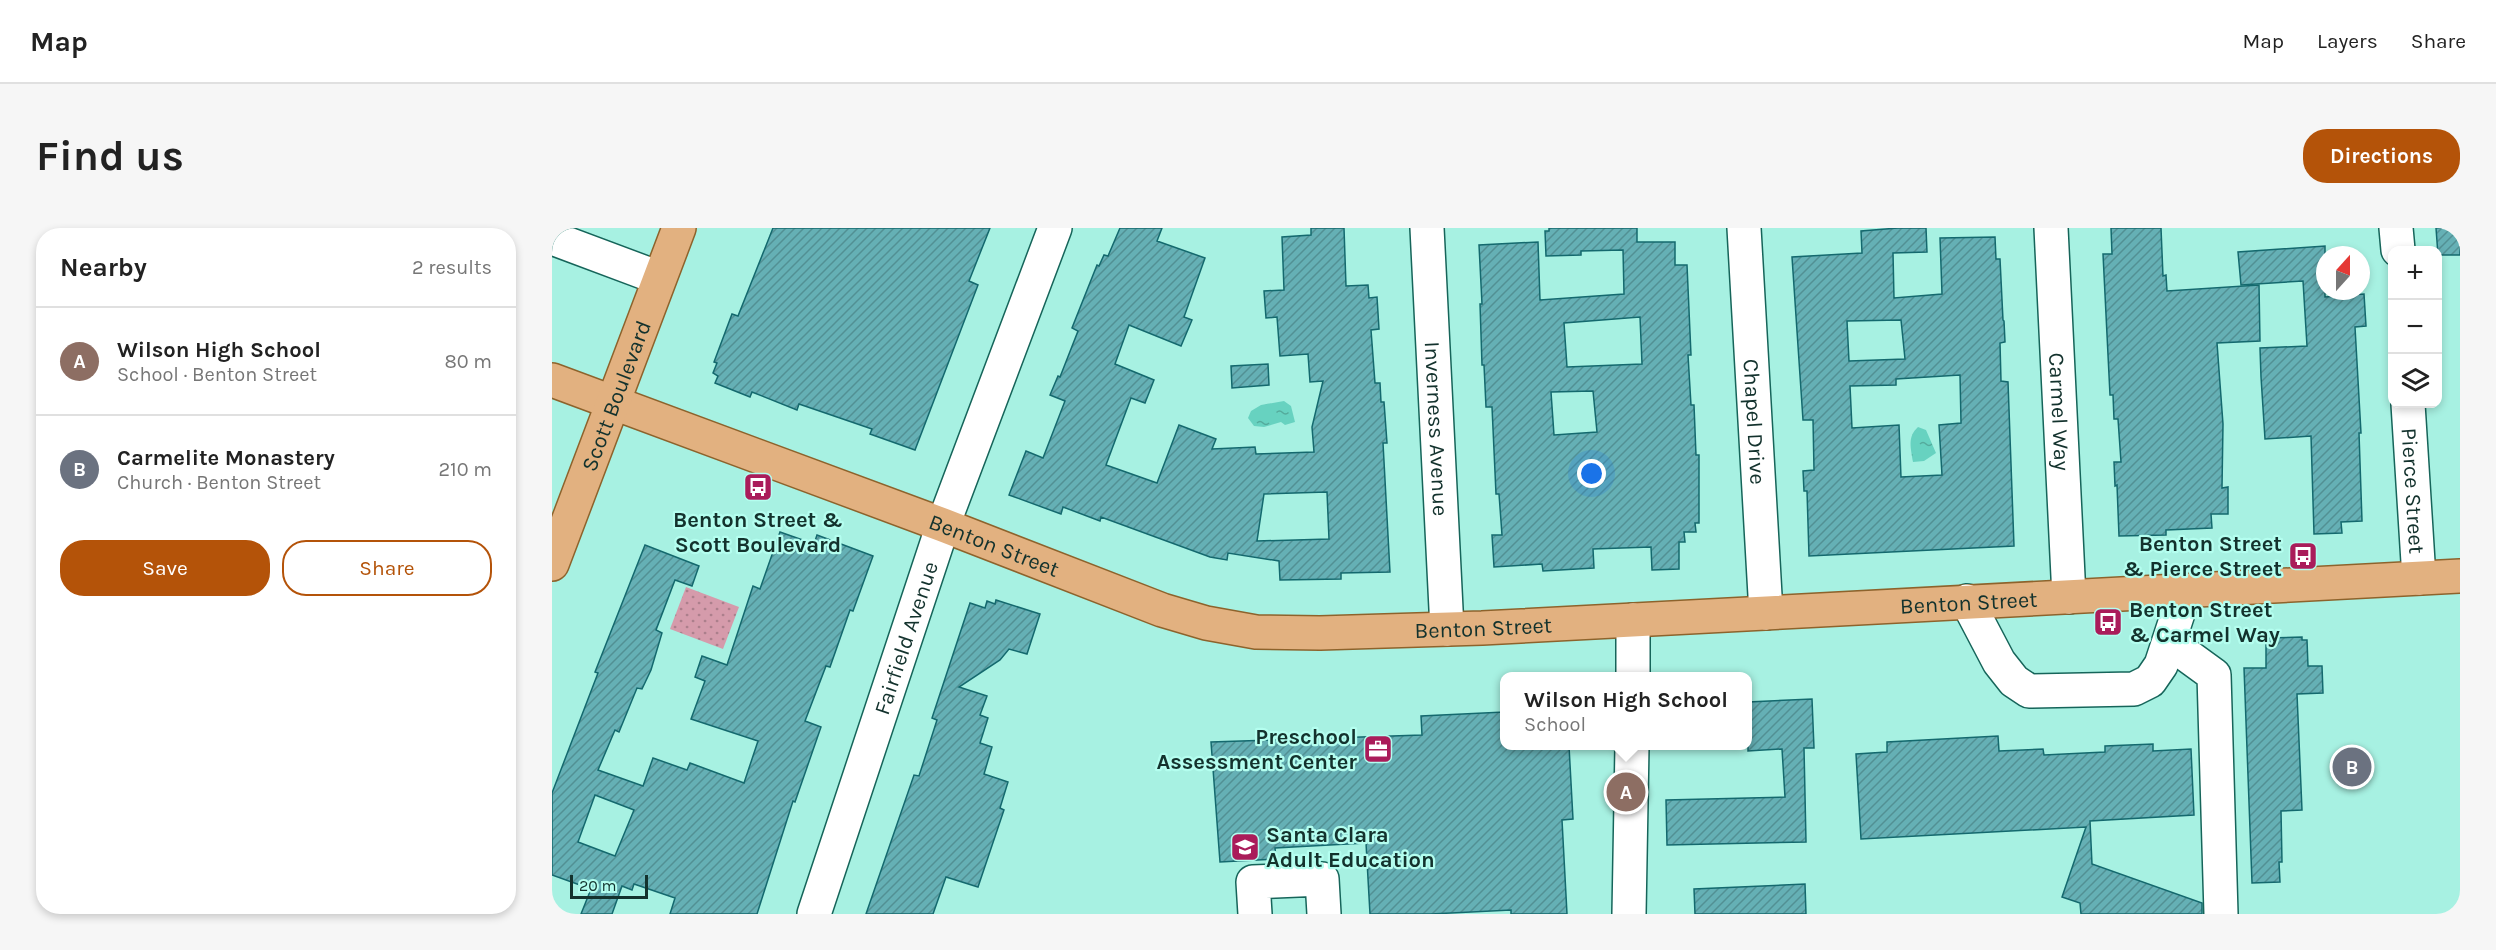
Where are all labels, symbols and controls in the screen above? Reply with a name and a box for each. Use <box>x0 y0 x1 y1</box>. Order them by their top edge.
text: Map <box>30 25 88 58</box>
text: Map <box>2242 29 2284 53</box>
text: Layers <box>2317 29 2378 53</box>
text: Share <box>2411 29 2466 53</box>
button: Directions <box>2303 129 2460 183</box>
text: Find us <box>36 131 184 181</box>
north arrow <box>2316 246 2370 300</box>
map controls <box>2388 246 2442 408</box>
button: + <box>2388 246 2442 300</box>
text: Nearby <box>60 252 147 283</box>
text: 2 results <box>412 256 492 279</box>
button: − <box>2388 300 2442 354</box>
street label: Scott Boulevard <box>576 317 657 475</box>
text: Wilson High School <box>117 337 321 363</box>
street label: Inverness Avenue <box>1419 341 1453 517</box>
text: A <box>73 350 86 373</box>
text: 80 m <box>444 350 492 373</box>
street label: Carmel Way <box>2043 352 2075 472</box>
button: layers <box>2388 354 2442 408</box>
street label: Chapel Drive <box>1737 358 1771 485</box>
text: School · Benton Street <box>117 363 317 386</box>
street label: Pierce Street <box>2396 427 2429 555</box>
text: Carmelite Monastery <box>117 445 335 471</box>
text: B <box>73 458 86 481</box>
text: 210 m <box>438 458 492 481</box>
your location <box>1577 459 1606 488</box>
text: Church · Benton Street <box>117 471 321 494</box>
bus stop icon: Benton Street & Scott Boulevard <box>742 471 774 503</box>
place label: Benton Street & Scott Boulevard <box>673 507 843 558</box>
street label: Benton Street <box>925 509 1063 583</box>
place label: Benton Street & Pierce Street <box>2123 531 2282 582</box>
button: Save <box>60 540 270 596</box>
button: Share <box>282 540 492 596</box>
bus stop icon: Benton Street & Pierce Street <box>2287 540 2319 572</box>
street label: Fairfield Avenue <box>869 558 944 718</box>
street label: Benton Street <box>1899 586 2038 620</box>
place label: Benton Street & Carmel Way <box>2129 597 2280 648</box>
bus stop icon: Benton Street & Carmel Way <box>2092 606 2124 638</box>
street label: Benton Street <box>1414 612 1553 644</box>
popup <box>1500 672 1752 750</box>
text: Wilson High School <box>1524 687 1728 713</box>
text: School <box>1524 713 1586 736</box>
place label: Preschool Assessment Center <box>1156 724 1357 775</box>
office icon: Preschool Assessment Center <box>1362 733 1394 765</box>
pin: B <box>2332 744 2372 790</box>
pin: A <box>1606 770 1646 814</box>
place label: Santa Clara Adult Education <box>1266 822 1435 873</box>
school or university icon: Santa Clara Adult Education <box>1229 831 1261 863</box>
scale bar <box>570 872 648 900</box>
text: 20 m <box>579 876 617 895</box>

